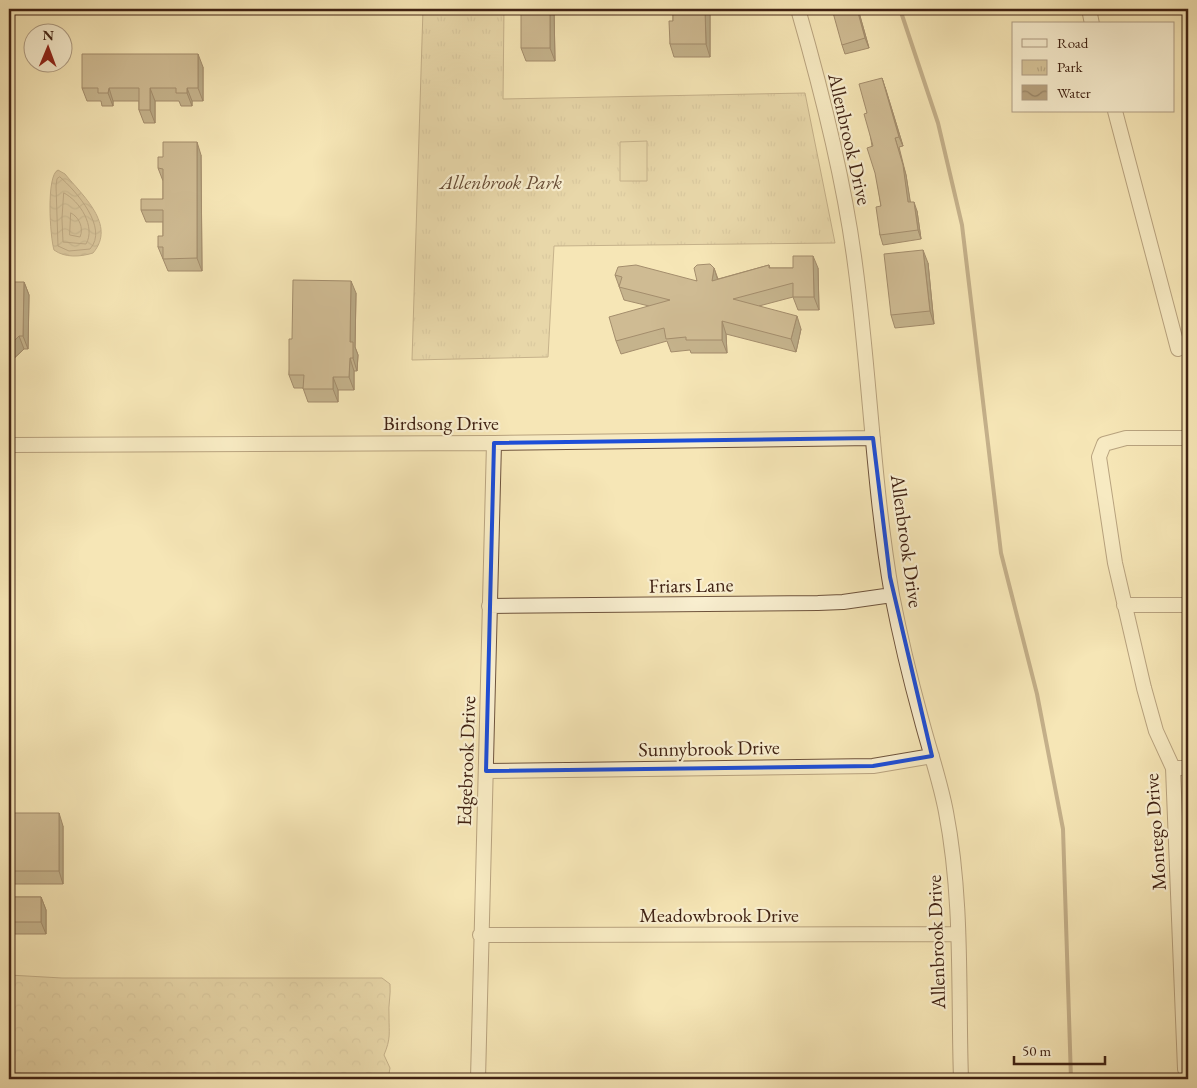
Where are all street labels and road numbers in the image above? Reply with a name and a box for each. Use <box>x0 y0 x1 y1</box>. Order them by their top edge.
street label: Allenbrook Drive <box>822 70 878 208</box>
street label: Birdsong Drive <box>383 410 499 436</box>
street label: Allenbrook Drive <box>885 472 929 610</box>
street label: Friars Lane <box>648 571 734 599</box>
street label: Edgebrook Drive <box>451 695 481 826</box>
street label: Sunnybrook Drive <box>638 734 780 762</box>
street label: Montego Drive <box>1138 772 1172 892</box>
street label: Allenbrook Drive <box>921 874 951 1011</box>
street label: Meadowbrook Drive <box>639 902 799 928</box>

